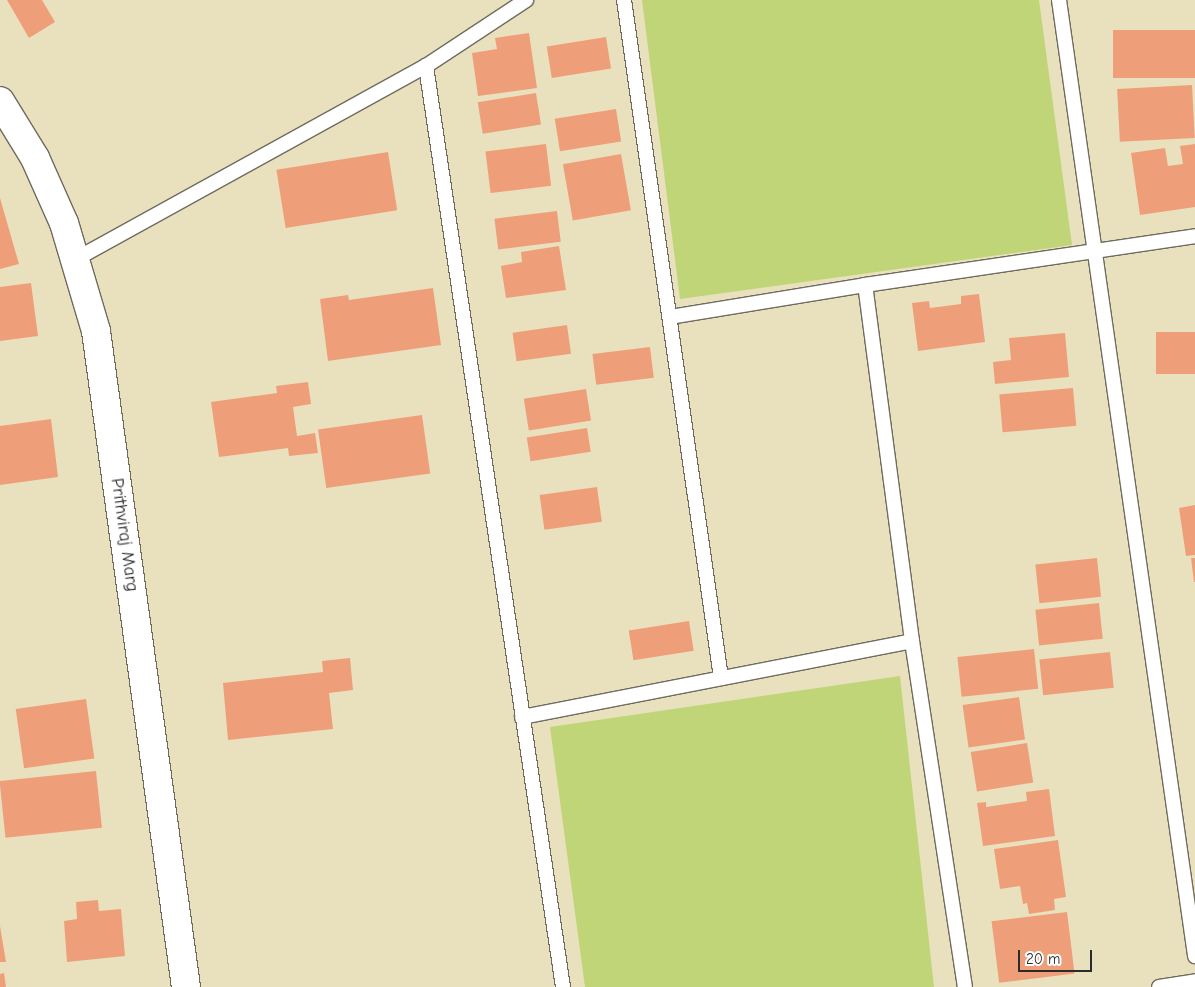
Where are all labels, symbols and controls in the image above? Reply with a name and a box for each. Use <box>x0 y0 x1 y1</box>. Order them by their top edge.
street label: Prithviraj Marg <box>105 477 143 593</box>
scale bar <box>1020 940 1094 972</box>
text: 20 m <box>1026 950 1060 968</box>

